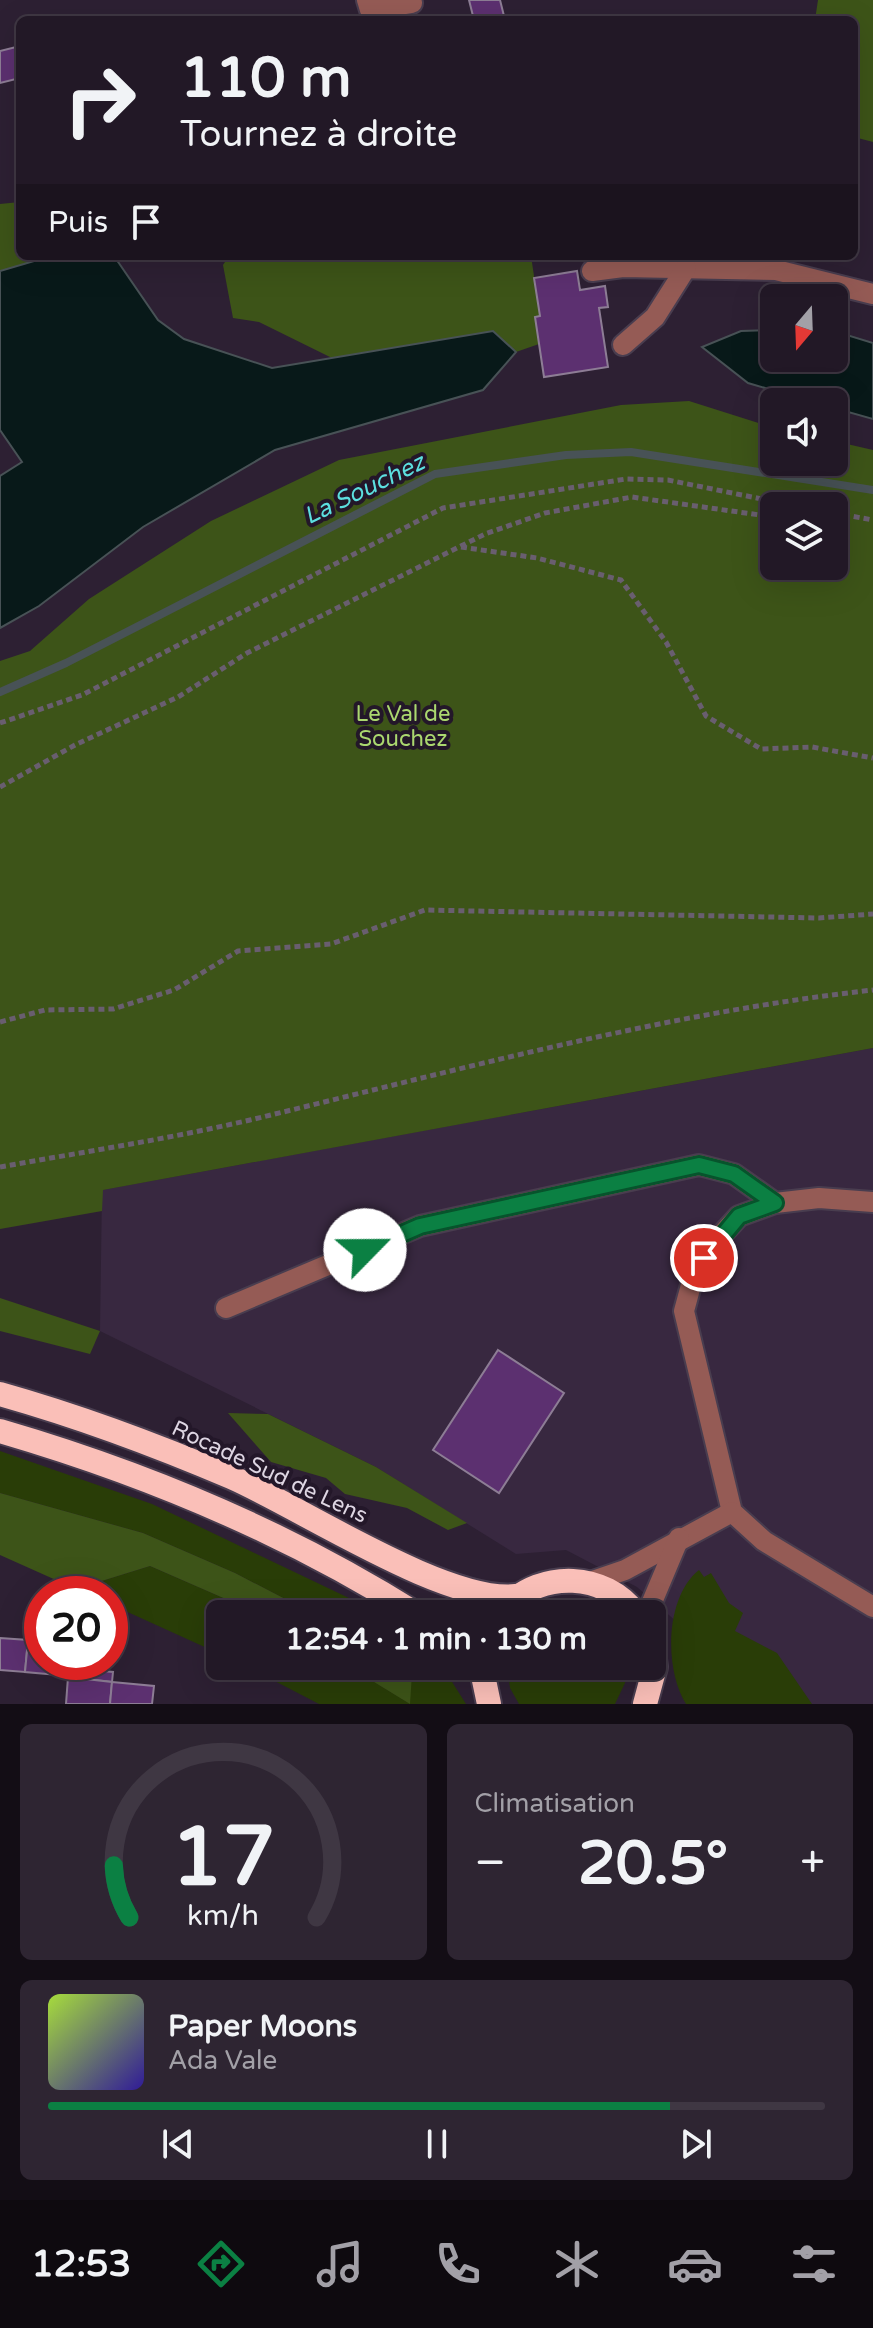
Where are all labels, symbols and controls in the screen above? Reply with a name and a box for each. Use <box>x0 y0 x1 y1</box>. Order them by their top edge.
text: 110 m <box>180 45 351 112</box>
icon: right <box>48 48 152 152</box>
text: Tournez à droite <box>180 113 457 156</box>
icon: arrive <box>124 200 168 244</box>
text: Puis <box>48 204 108 241</box>
north arrow <box>760 284 848 372</box>
map controls <box>760 284 848 580</box>
button: sound <box>760 388 848 476</box>
water label: La Souchez <box>299 447 431 531</box>
button: layers <box>760 492 848 580</box>
park label: Le Val de Souchez <box>356 701 450 752</box>
position arrow <box>323 1208 407 1292</box>
pin <box>670 1224 738 1292</box>
icon: arrive <box>682 1236 726 1280</box>
street label: Rocade Sud de Lens <box>168 1415 371 1529</box>
speed limit sign: 20 <box>24 1576 128 1680</box>
text: 12:54 · 1 min · 130 m <box>285 1621 587 1658</box>
text: Climatisation <box>475 1788 635 1819</box>
text: 17 <box>171 1808 275 1908</box>
text: 20.5° <box>578 1828 728 1900</box>
text: − <box>475 1837 506 1890</box>
text: + <box>800 1837 825 1890</box>
text: km/h <box>187 1899 259 1933</box>
text: Paper Moons <box>168 2008 357 2045</box>
text: Ada Vale <box>168 2045 277 2076</box>
icon: previous <box>156 2122 200 2166</box>
icon: pause <box>415 2122 459 2166</box>
icon: next <box>674 2122 718 2166</box>
icon: directions <box>193 2236 249 2292</box>
icon: music <box>312 2236 368 2292</box>
icon: phone <box>430 2236 486 2292</box>
icon: climate <box>549 2236 605 2292</box>
icon: car <box>667 2236 723 2292</box>
icon: filters <box>786 2236 842 2292</box>
text: 12:53 <box>31 2243 131 2286</box>

